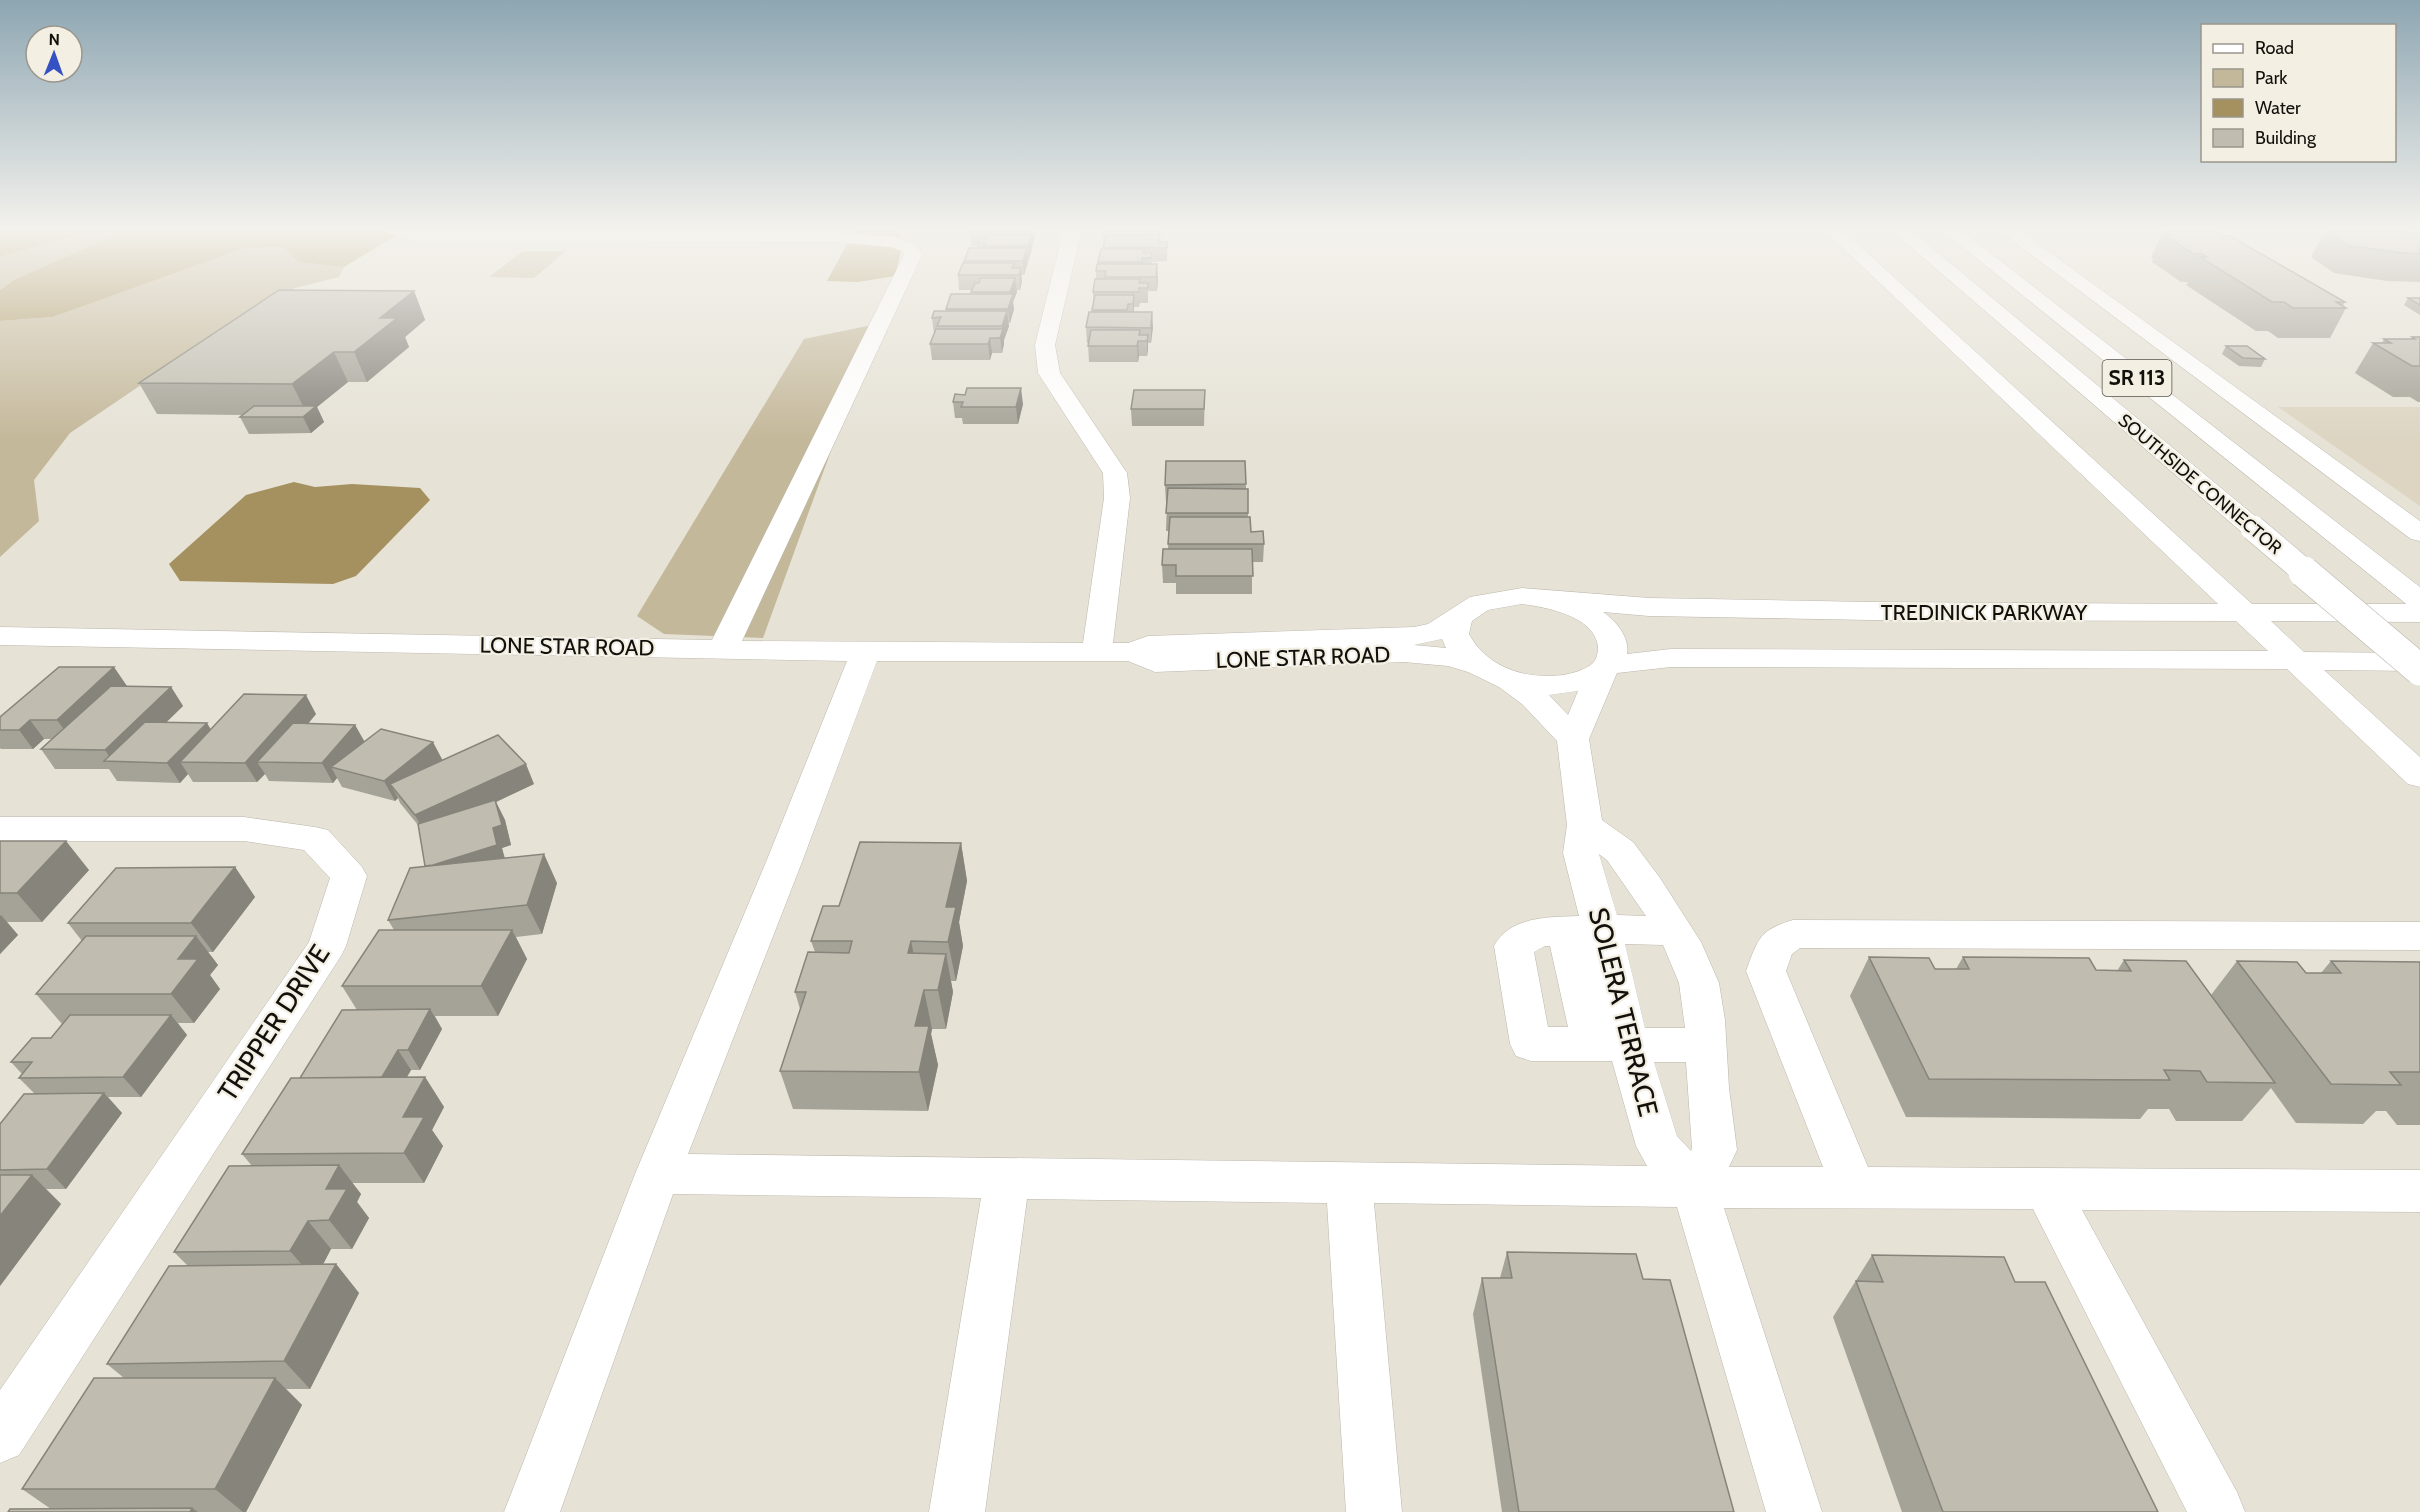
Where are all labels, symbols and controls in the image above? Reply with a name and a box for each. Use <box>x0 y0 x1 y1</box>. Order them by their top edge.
north arrow <box>24 24 84 84</box>
legend <box>2201 24 2396 162</box>
text: N <box>48 30 60 49</box>
text: Road <box>2255 37 2294 59</box>
text: Park <box>2255 67 2288 89</box>
text: Water <box>2255 97 2301 119</box>
text: Building <box>2255 127 2317 149</box>
road number: SR 113 <box>2102 360 2172 396</box>
street label: SOUTHSIDE CONNECTOR <box>2114 409 2286 559</box>
street label: TREDINICK PARKWAY <box>1881 599 2088 626</box>
street label: LONE STAR ROAD <box>479 631 655 662</box>
street label: LONE STAR ROAD <box>1215 641 1391 674</box>
street label: SOLERA TERRACE <box>1582 904 1665 1120</box>
street label: TRIPPER DRIVE <box>211 938 336 1107</box>

